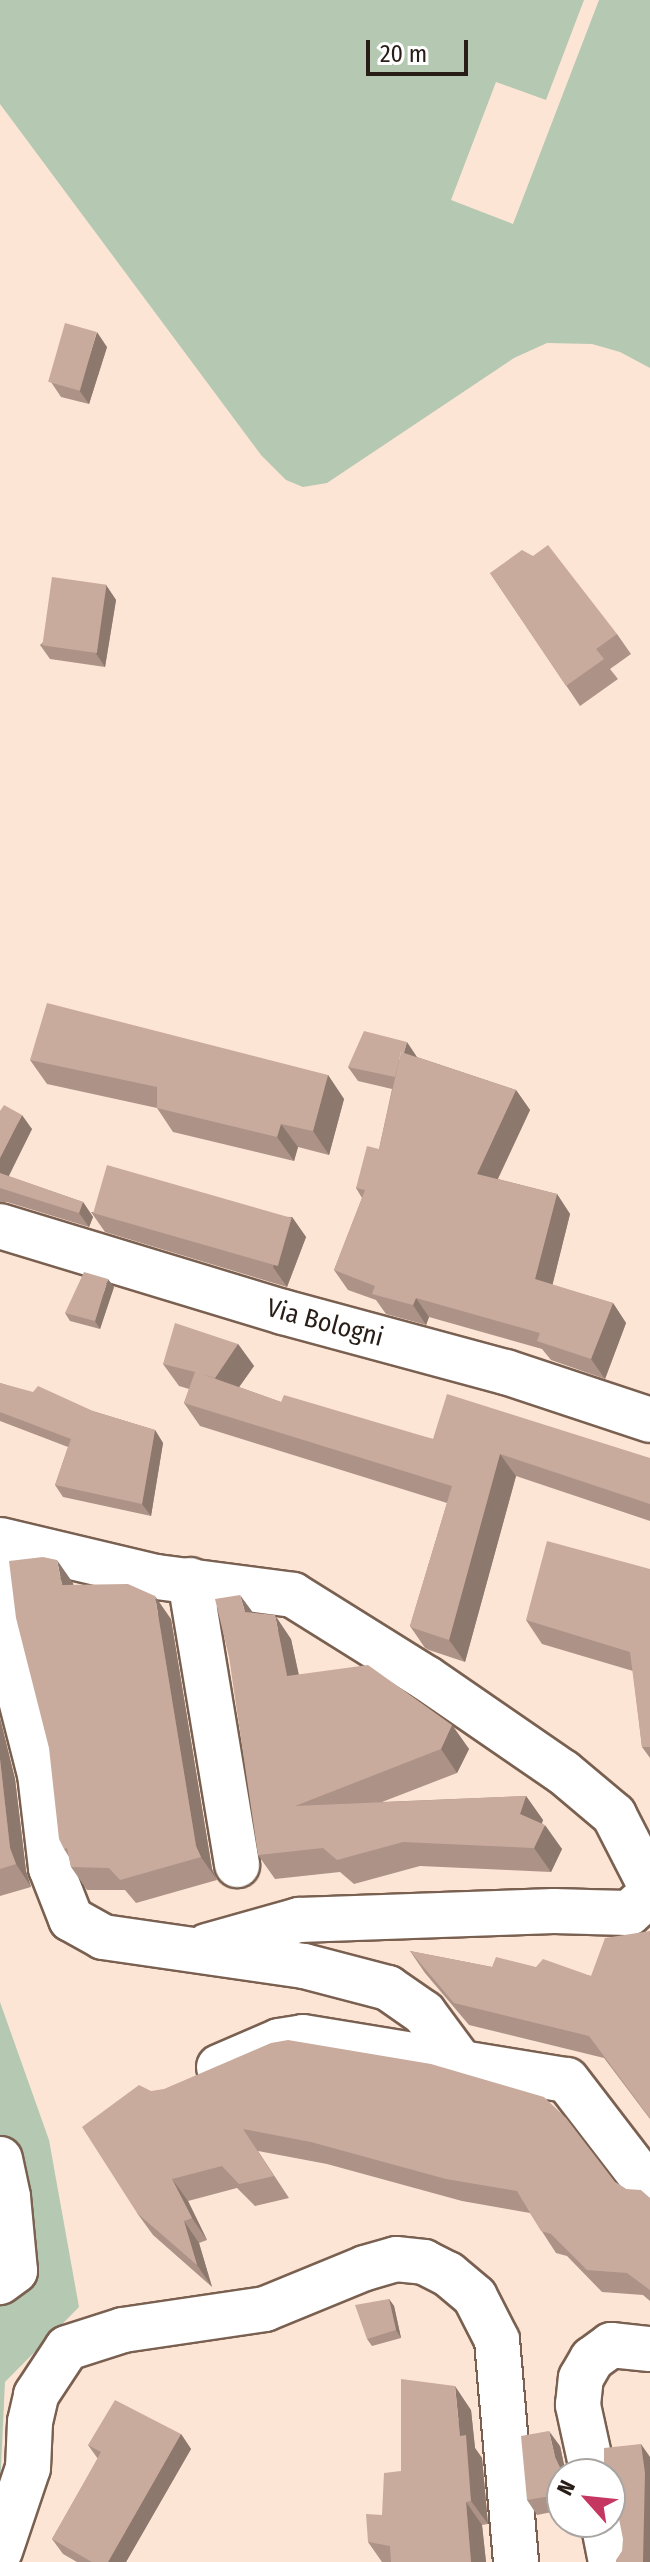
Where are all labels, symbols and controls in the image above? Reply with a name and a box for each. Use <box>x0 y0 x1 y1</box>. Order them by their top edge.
scale bar <box>370 24 472 74</box>
text: 20 m <box>380 40 427 68</box>
street label: Via Bologni <box>263 1292 387 1354</box>
north arrow <box>546 2458 626 2538</box>
text: N <box>551 2476 581 2500</box>

